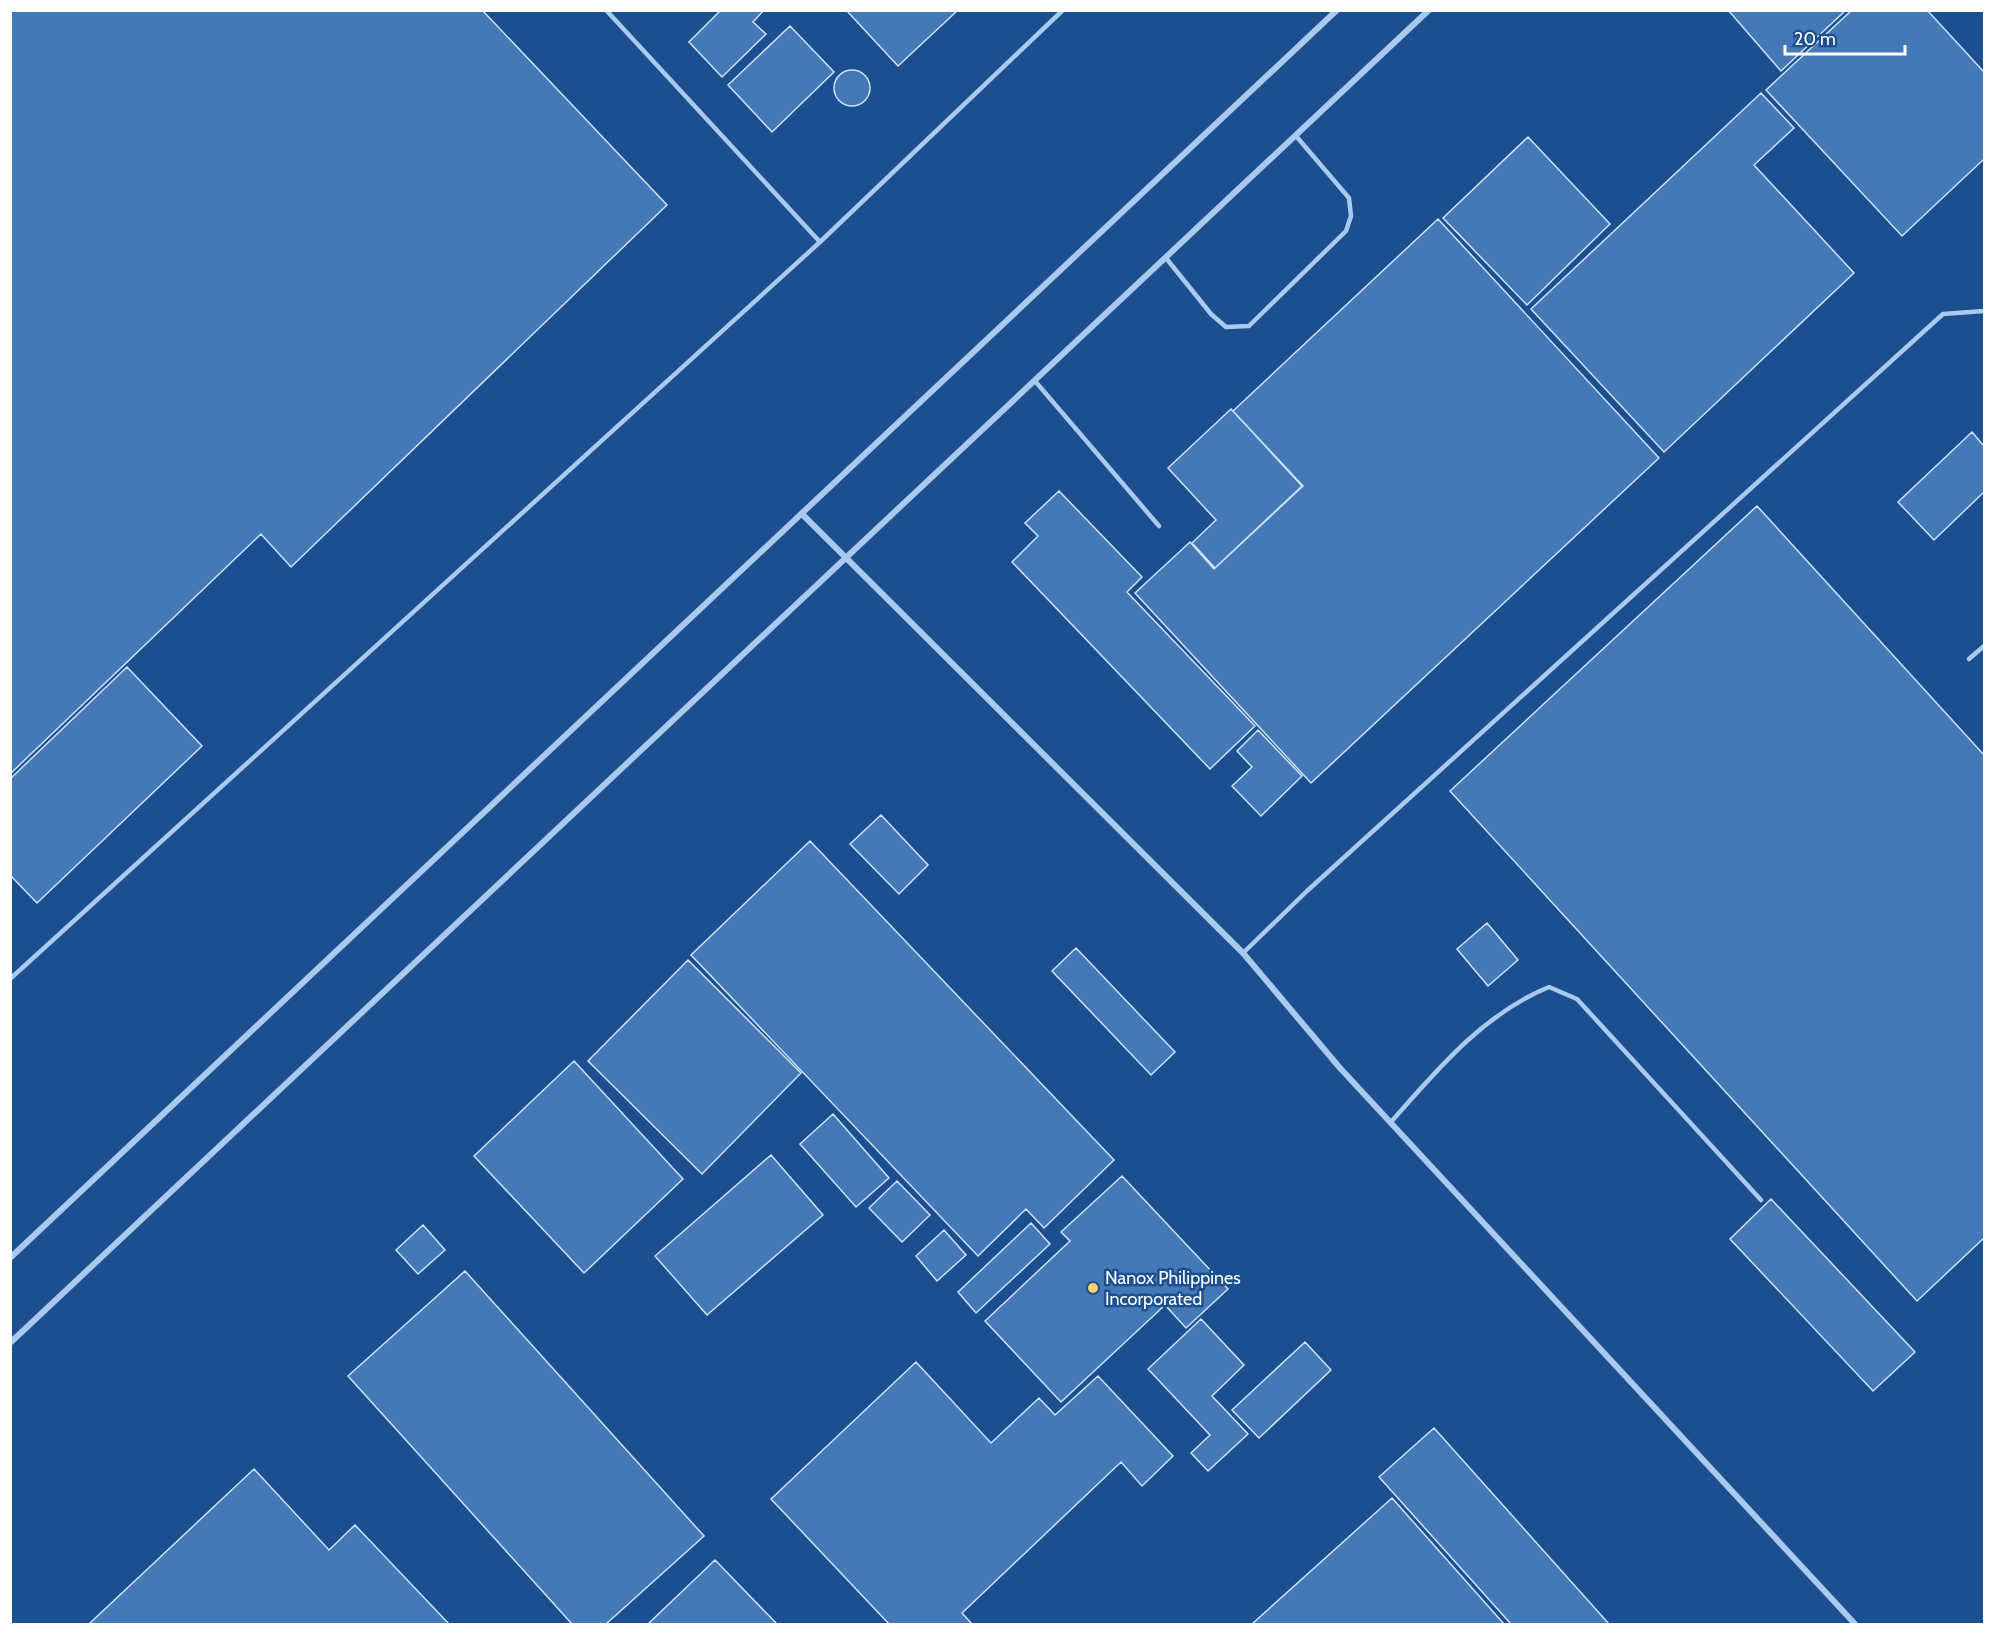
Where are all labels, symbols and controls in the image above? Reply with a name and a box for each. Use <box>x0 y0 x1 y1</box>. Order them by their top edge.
scale bar <box>1785 18 1905 56</box>
text: 20 m <box>1794 28 1836 50</box>
place label: Nanox Philippines Incorporated <box>1105 1267 1241 1310</box>
marker: Nanox Philippines Incorporated <box>1086 1281 1100 1295</box>

